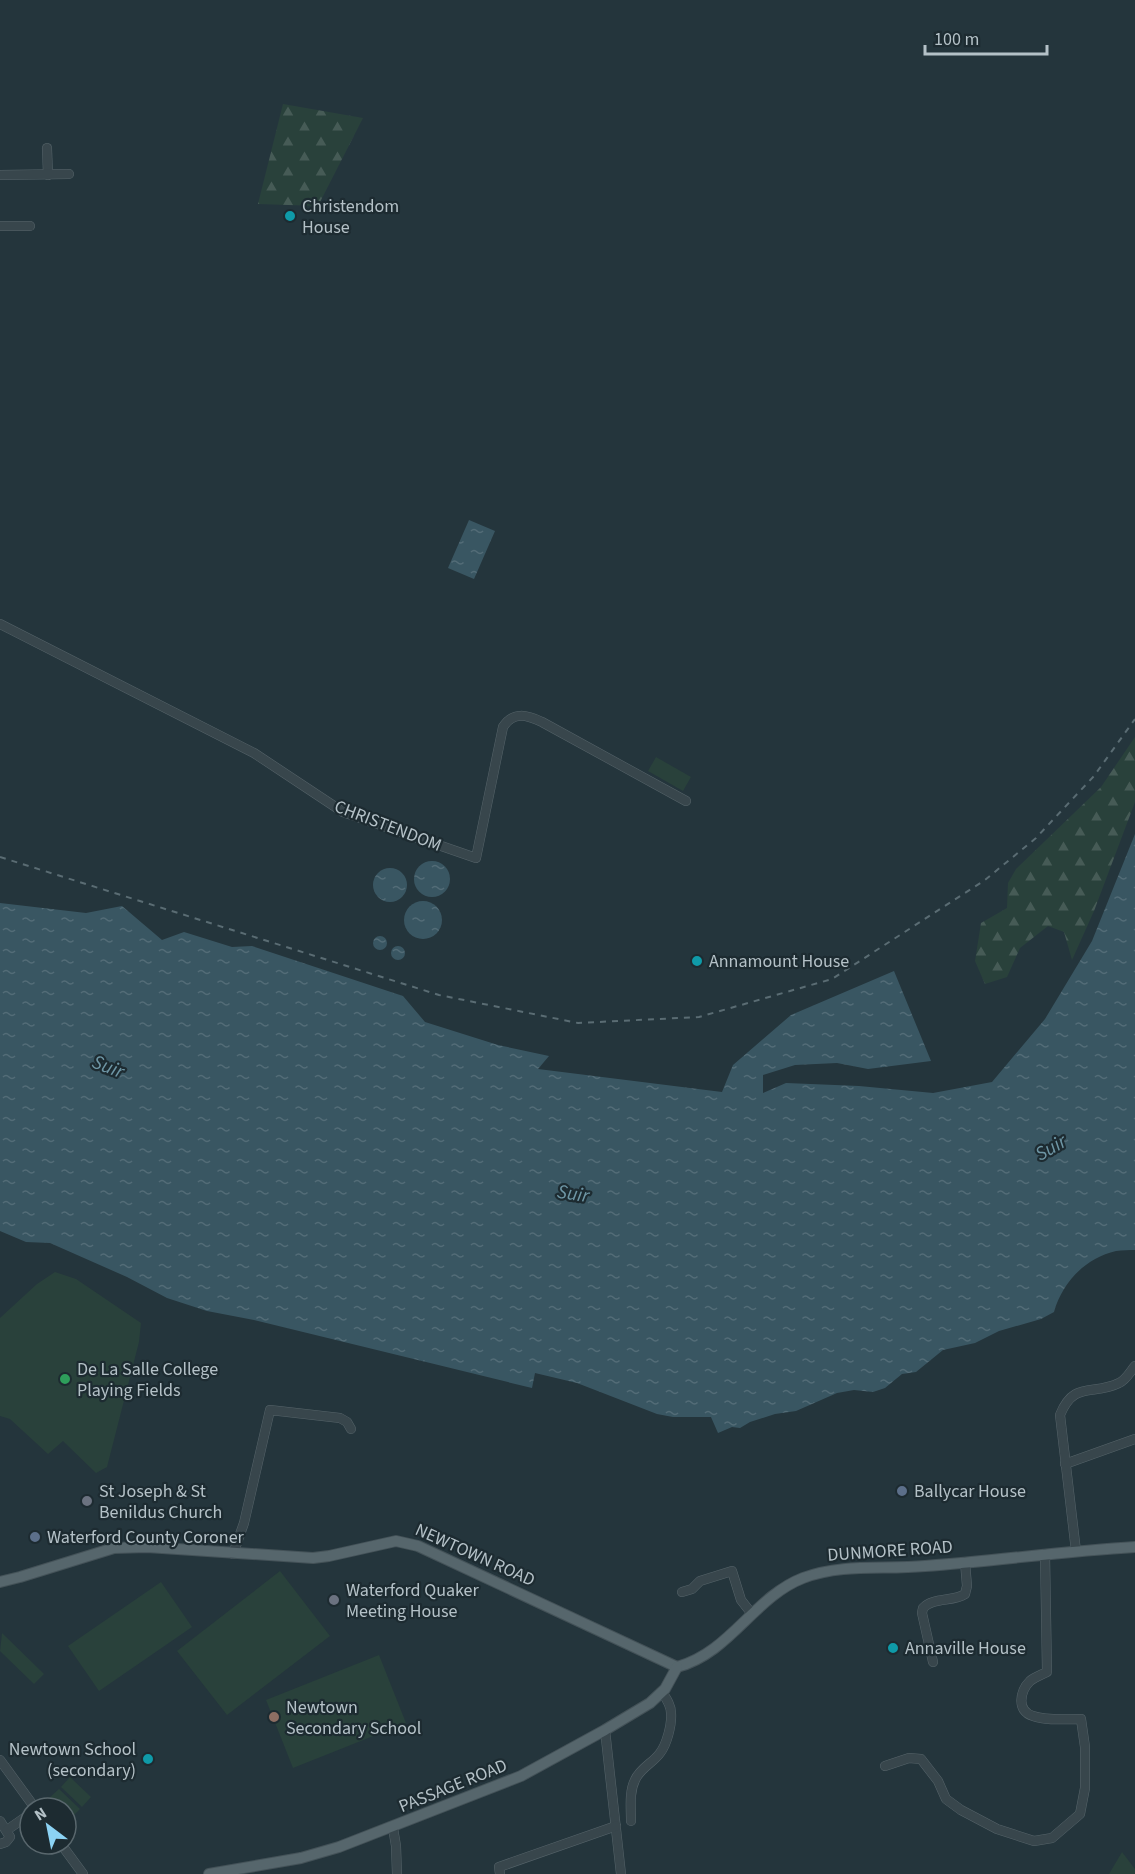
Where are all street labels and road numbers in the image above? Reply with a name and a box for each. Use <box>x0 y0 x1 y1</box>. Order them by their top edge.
street label: CHRISTENDOM <box>331 794 445 858</box>
street label: NEWTOWN ROAD <box>411 1517 539 1593</box>
street label: DUNMORE ROAD <box>826 1534 954 1568</box>
street label: PASSAGE ROAD <box>395 1753 511 1819</box>

